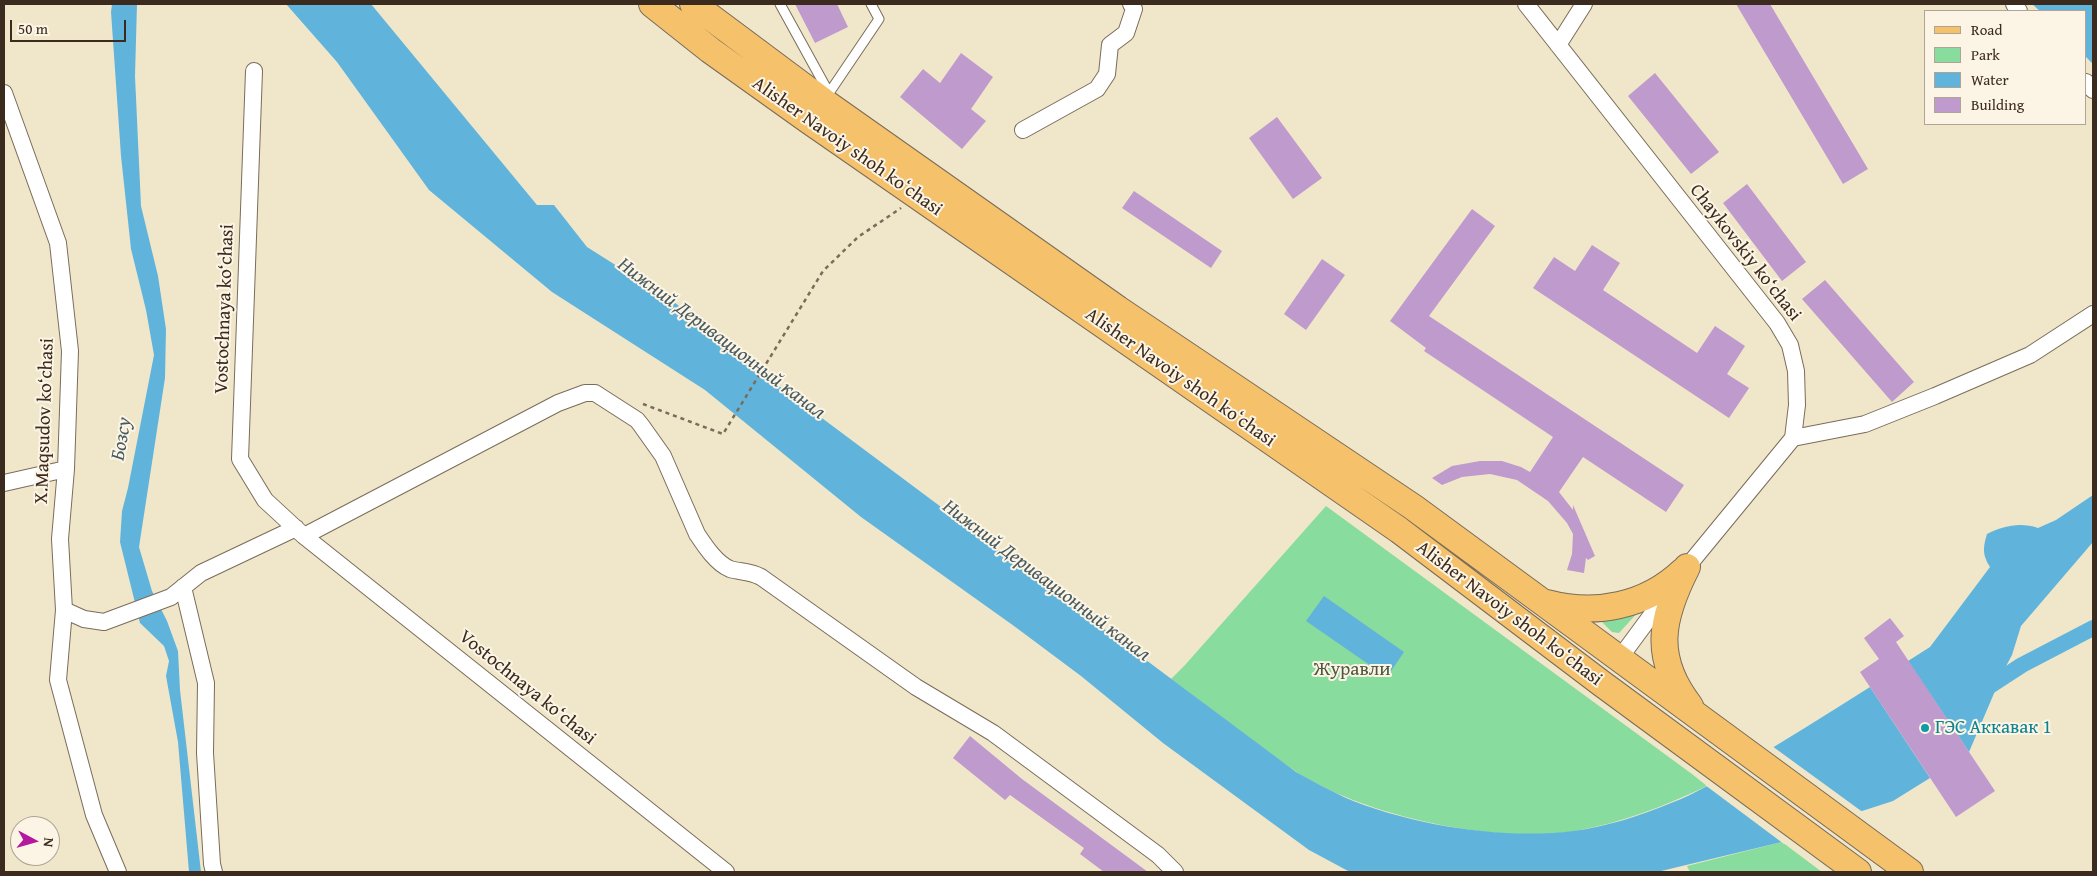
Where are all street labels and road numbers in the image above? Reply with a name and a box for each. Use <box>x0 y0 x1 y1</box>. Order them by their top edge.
street label: Alisher Navoiy shoh koʻchasi <box>748 73 946 221</box>
street label: Chaykovskiy ko‘chasi <box>1684 180 1806 326</box>
street label: Vostochnaya ko‘chasi <box>211 224 239 394</box>
street label: Alisher Navoiy shoh koʻchasi <box>1081 304 1279 452</box>
street label: X.Maqsudov ko‘chasi <box>31 338 59 504</box>
street label: Alisher Navoiy shoh koʻchasi <box>1412 537 1606 691</box>
street label: Vostochnaya ko‘chasi <box>454 626 600 750</box>

